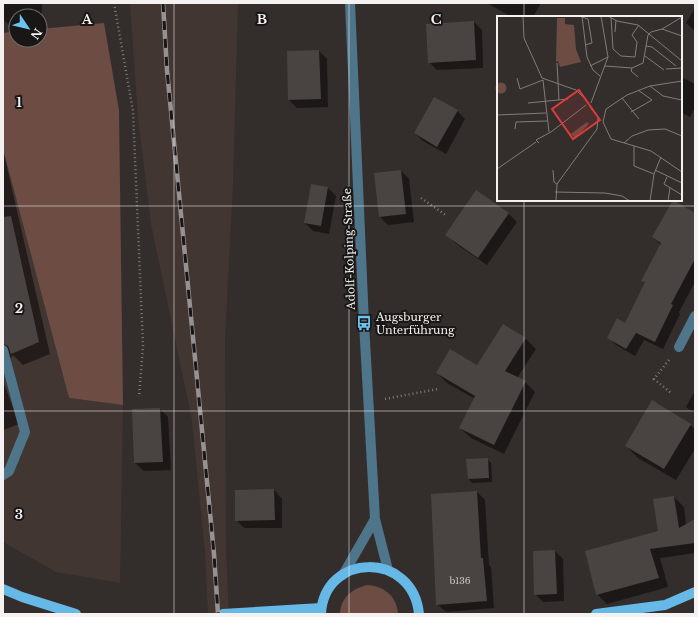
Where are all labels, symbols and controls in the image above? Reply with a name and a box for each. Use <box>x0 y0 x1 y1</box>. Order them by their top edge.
north arrow <box>8 8 48 48</box>
text: A <box>81 11 93 28</box>
text: B <box>257 11 267 28</box>
text: C <box>431 11 442 28</box>
inset map <box>497 16 682 201</box>
text: N <box>27 25 45 43</box>
text: 1 <box>16 94 22 111</box>
street label: Adolf-Kolping-Straße <box>340 188 358 311</box>
text: 2 <box>15 300 23 317</box>
place label: Augsburger Unterführung <box>375 310 455 337</box>
bus stop icon: Augsburger Unterführung <box>355 314 373 332</box>
text: 3 <box>15 506 23 523</box>
house number: b136 <box>448 575 471 586</box>

